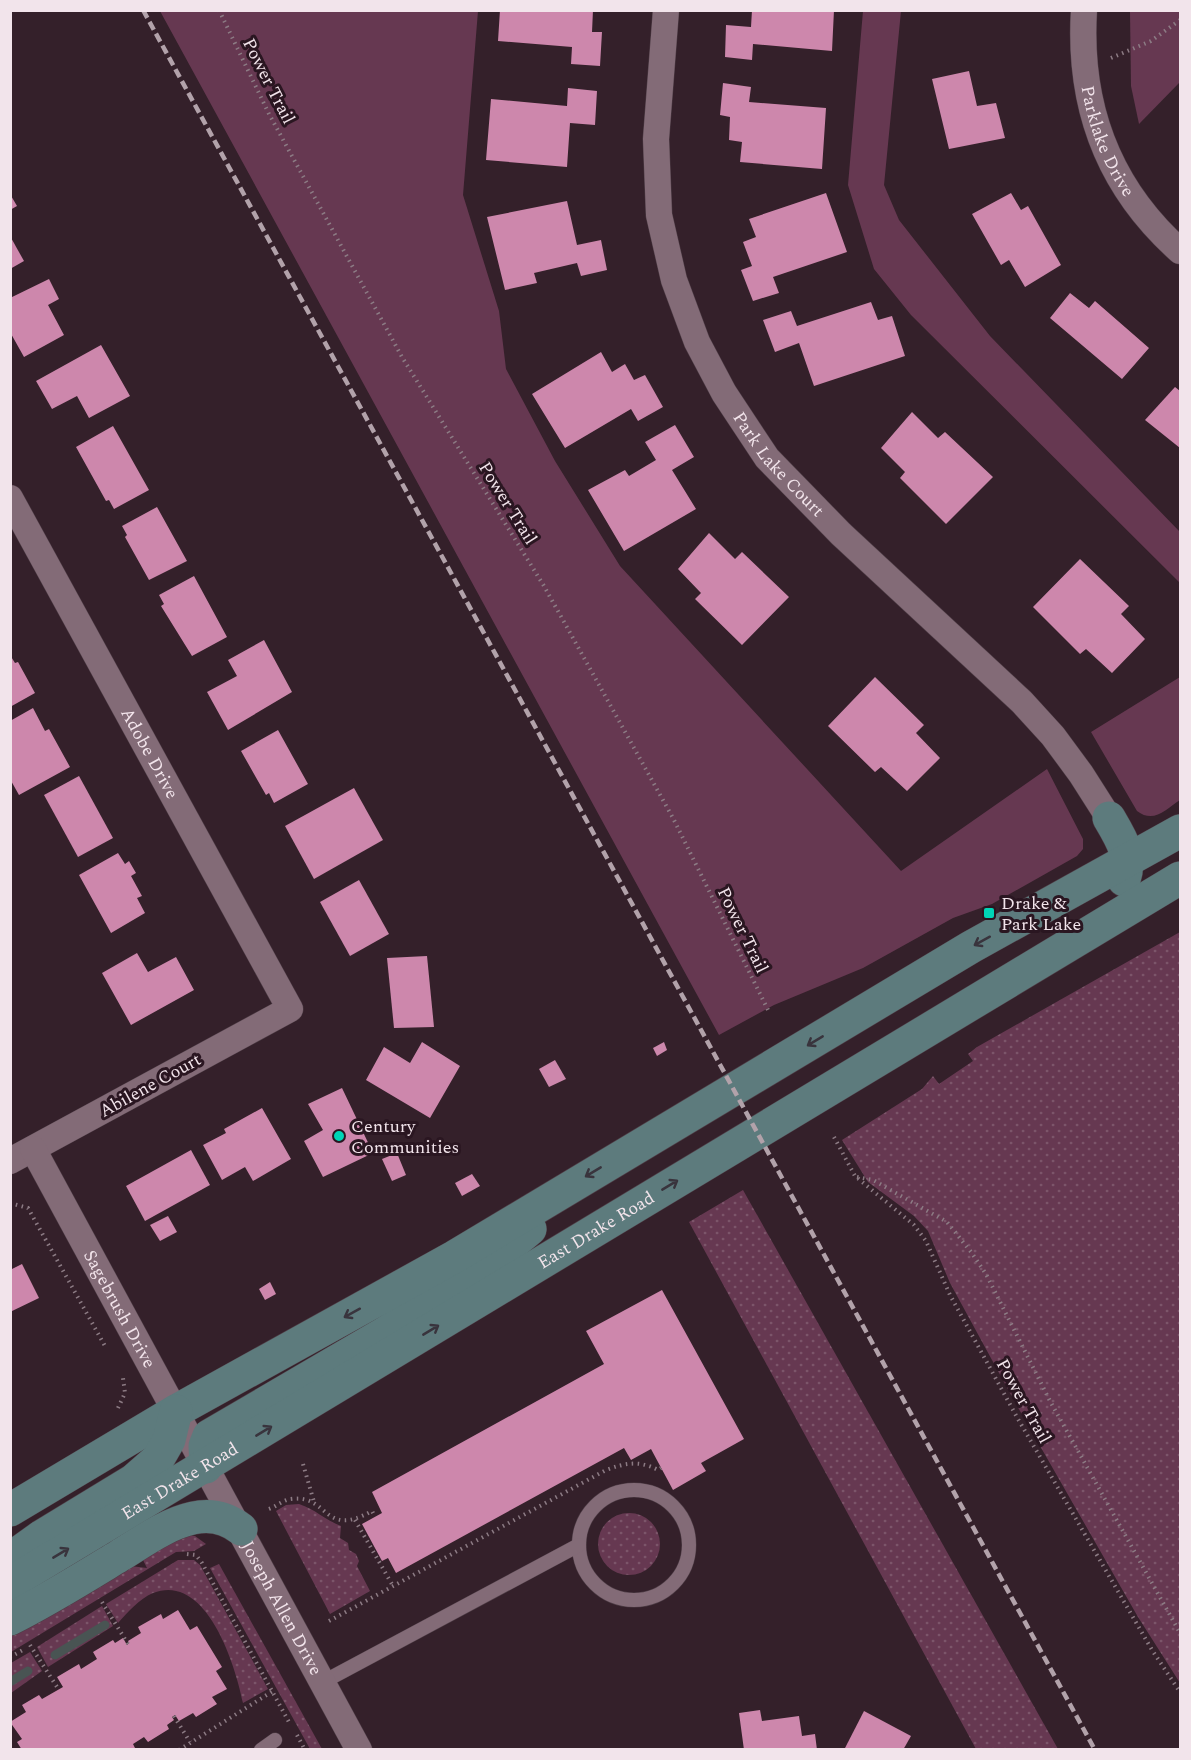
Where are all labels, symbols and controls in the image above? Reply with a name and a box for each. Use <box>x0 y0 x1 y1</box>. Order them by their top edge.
street label: Power Trail <box>235 33 302 129</box>
street label: Parklake Drive <box>1074 83 1141 202</box>
street label: Park Lake Court <box>726 406 830 523</box>
street label: Power Trail <box>471 457 544 550</box>
street label: Adobe Drive <box>113 703 185 804</box>
street label: Power Trail <box>710 882 775 978</box>
place label: Drake & Park Lake <box>1001 890 1081 938</box>
marker: Drake & Park Lake <box>982 906 996 920</box>
one-way arrow <box>974 935 991 947</box>
one-way arrow <box>807 1035 824 1047</box>
street label: Abilene Court <box>94 1046 206 1125</box>
place label: Century Communities <box>351 1113 459 1161</box>
marker: Century Communities <box>332 1129 346 1143</box>
one-way arrow <box>585 1167 602 1179</box>
one-way arrow <box>661 1179 678 1191</box>
street label: East Drake Road <box>532 1185 660 1276</box>
street label: Sagebrush Drive <box>76 1245 162 1373</box>
one-way arrow <box>344 1307 361 1319</box>
one-way arrow <box>422 1324 439 1336</box>
street label: Power Trail <box>989 1354 1058 1449</box>
one-way arrow <box>255 1425 272 1437</box>
street label: East Drake Road <box>116 1435 244 1527</box>
street label: Joseph Allen Drive <box>234 1536 329 1680</box>
one-way arrow <box>52 1546 69 1558</box>

